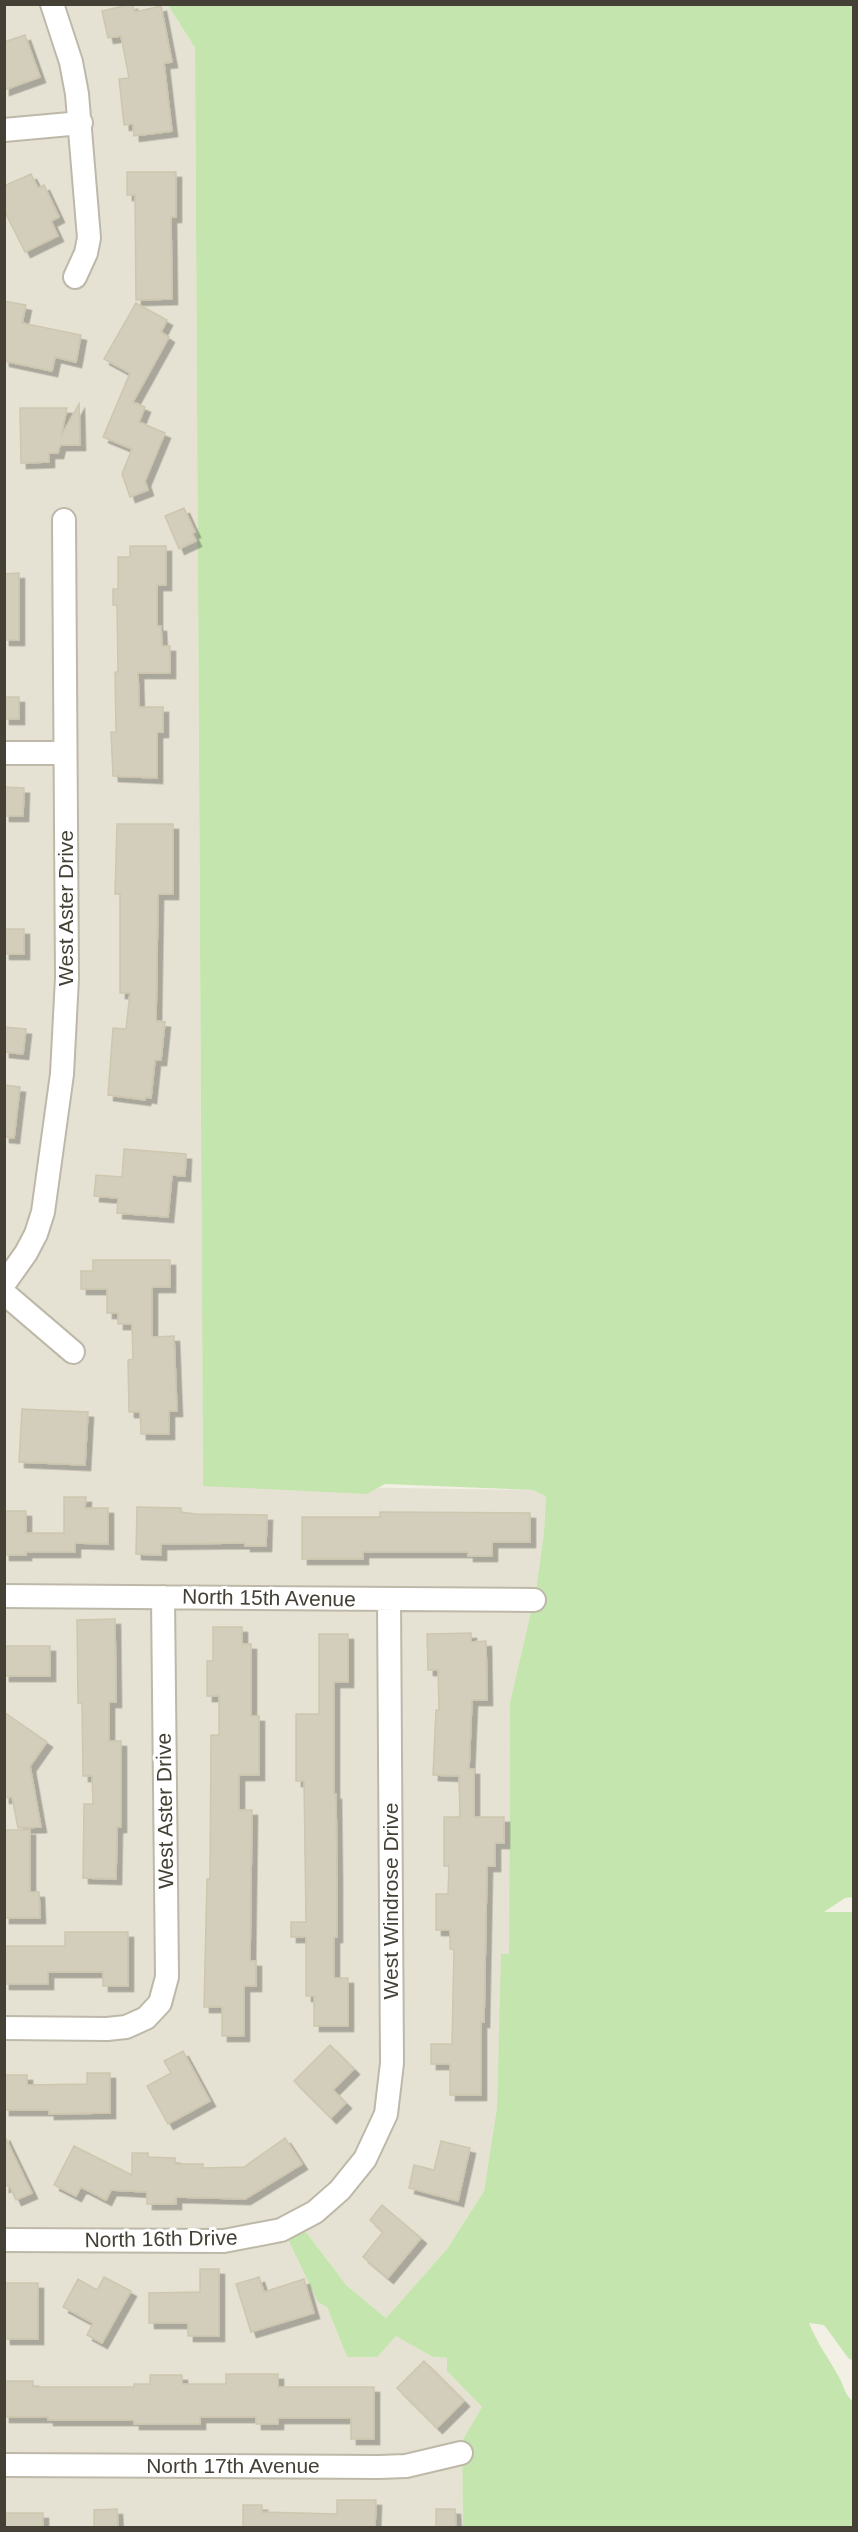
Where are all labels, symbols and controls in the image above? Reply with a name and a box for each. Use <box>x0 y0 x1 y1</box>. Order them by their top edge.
street label: West Aster Drive <box>54 830 77 986</box>
street label: North 15th Avenue <box>182 1584 356 1611</box>
street label: West Aster Drive <box>152 1733 177 1889</box>
street label: West Windrose Drive <box>379 1803 402 1999</box>
street label: North 16th Drive <box>84 2226 238 2251</box>
street label: North 17th Avenue <box>146 2454 320 2477</box>

